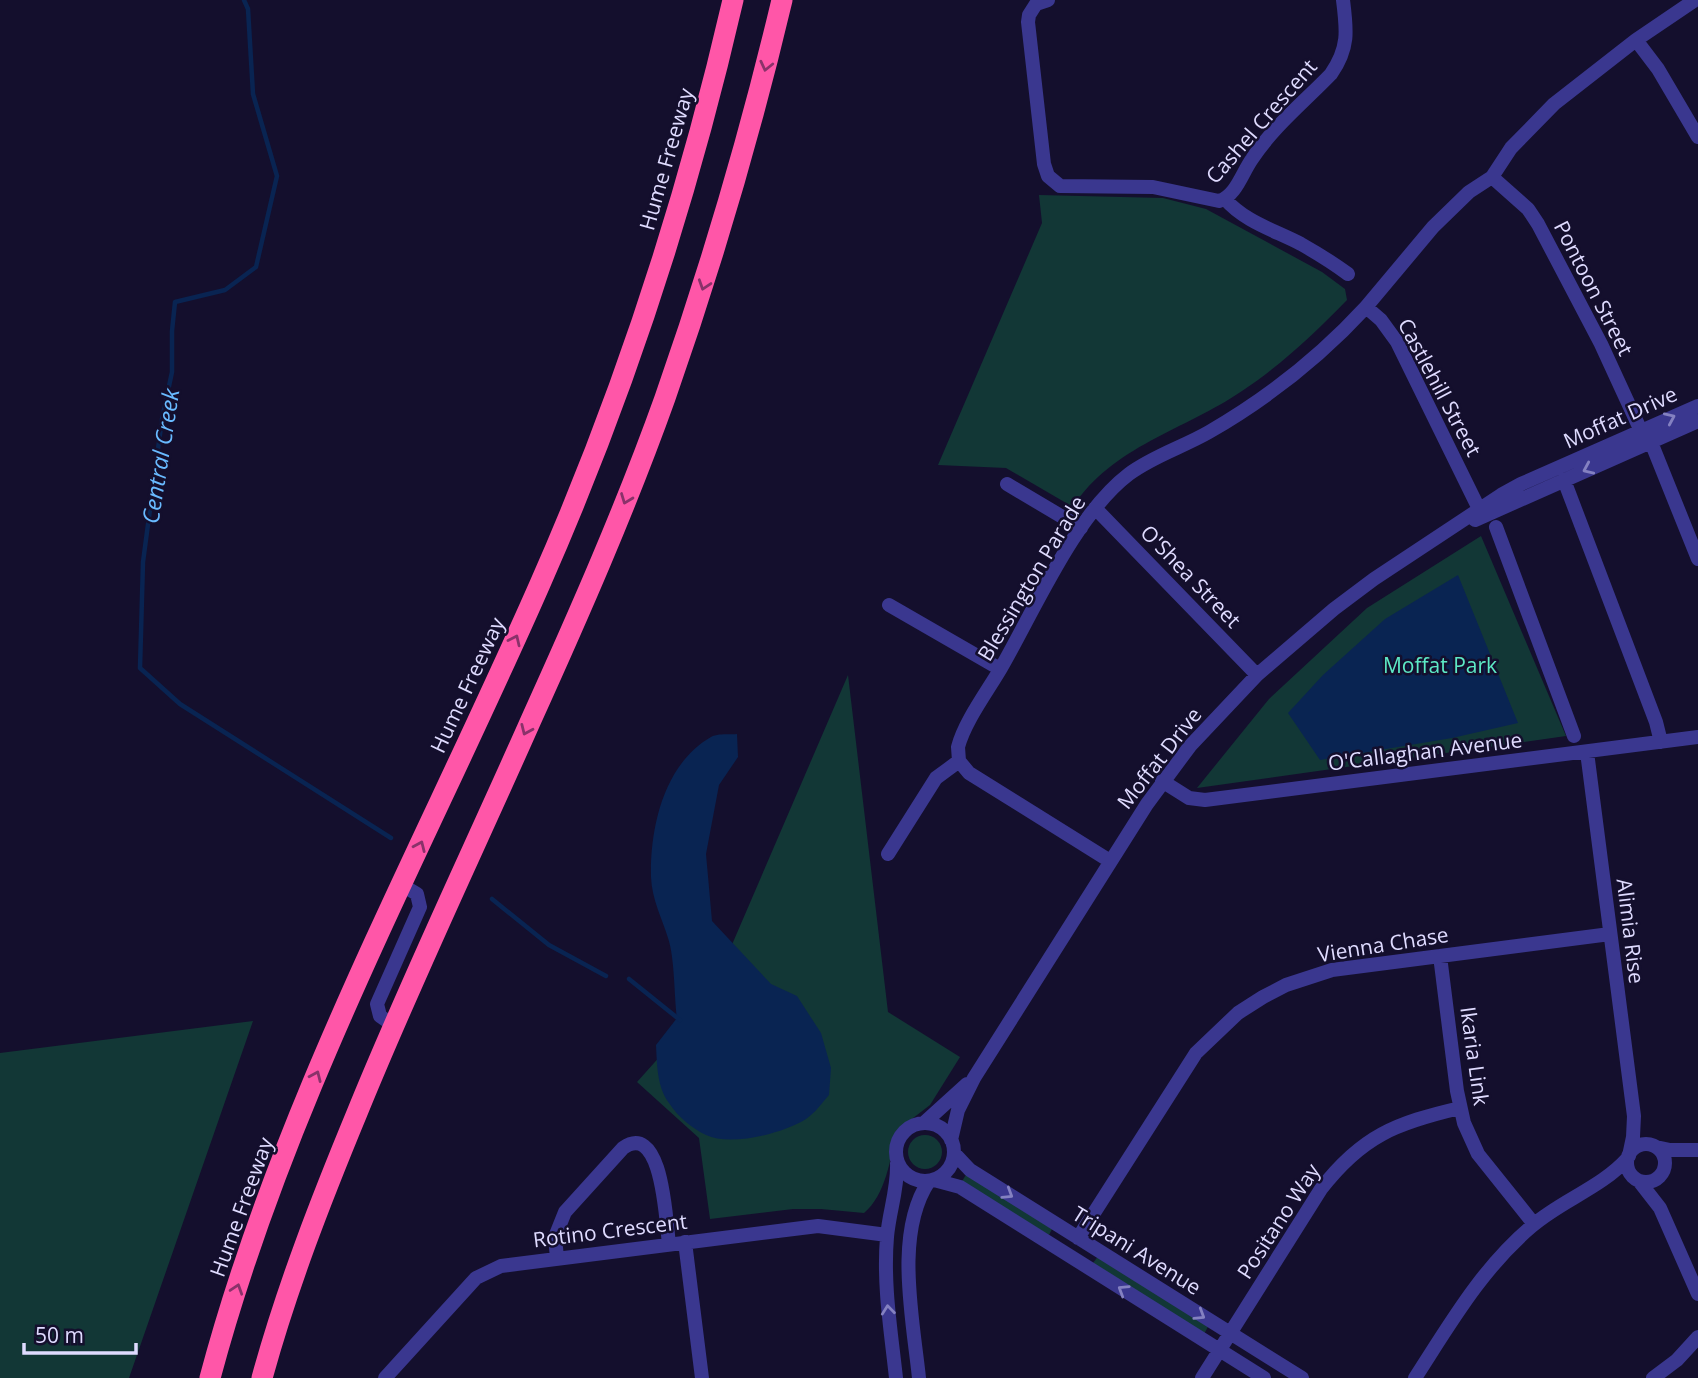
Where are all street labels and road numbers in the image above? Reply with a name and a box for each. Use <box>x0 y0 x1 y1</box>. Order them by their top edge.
street label: Cashel Crescent <box>1199 53 1323 189</box>
street label: Hume Freeway <box>632 84 700 233</box>
street label: Pontoon Street <box>1548 216 1640 360</box>
street label: Castlehill Street <box>1392 313 1488 461</box>
street label: Moffat Drive <box>1559 379 1681 455</box>
street label: Blessington Parade <box>971 490 1091 666</box>
street label: O'Shea Street <box>1135 518 1247 634</box>
street label: Hume Freeway <box>423 612 511 757</box>
street label: Moffat Drive <box>1111 701 1207 815</box>
street label: O'Callaghan Avenue <box>1326 725 1524 777</box>
street label: Alimia Rise <box>1611 877 1651 985</box>
street label: Vienna Chase <box>1316 920 1450 968</box>
street label: Ikaria Link <box>1454 1005 1496 1107</box>
street label: Hume Freeway <box>203 1133 279 1281</box>
street label: Positano Way <box>1230 1158 1326 1284</box>
street label: Tripani Avenue <box>1067 1199 1207 1301</box>
street label: Rotino Crescent <box>531 1207 689 1253</box>

